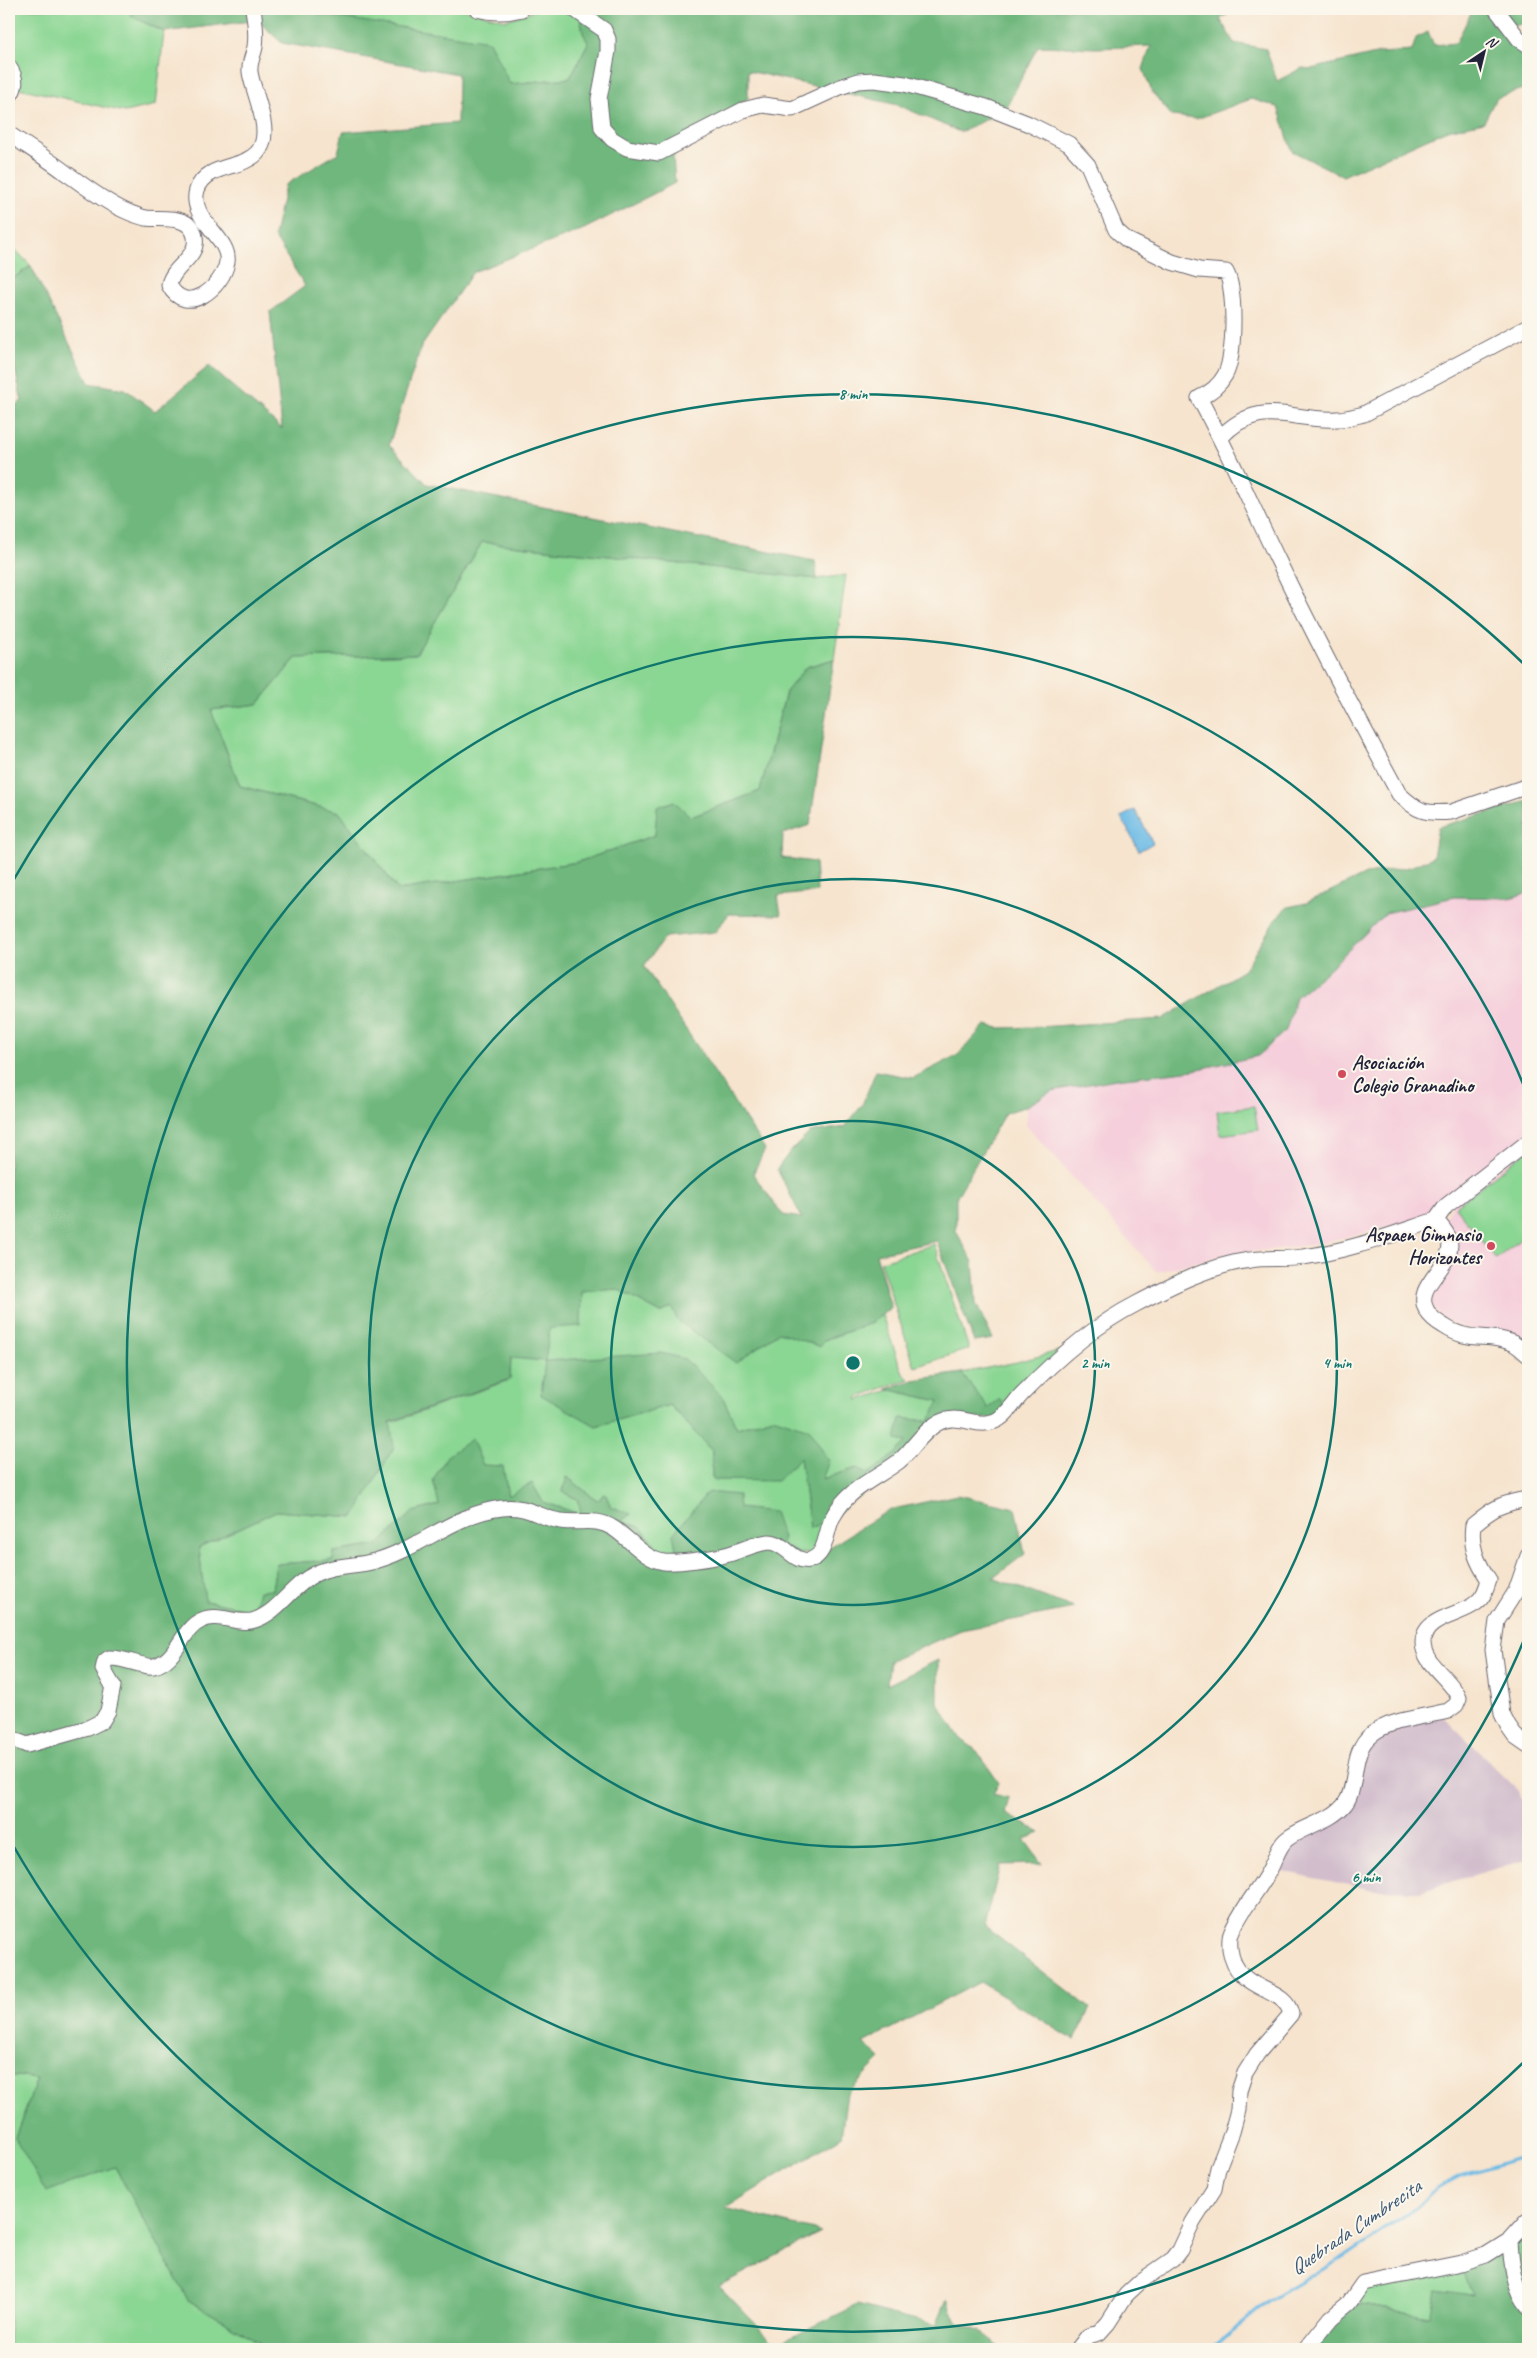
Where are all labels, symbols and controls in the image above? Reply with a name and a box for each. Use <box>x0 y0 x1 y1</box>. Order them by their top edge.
north arrow <box>1460 28 1510 78</box>
text: N <box>1483 32 1502 53</box>
text: 8 min <box>839 385 868 404</box>
place label: Asociación Colegio Granadino <box>1352 1050 1475 1098</box>
marker: Asociación Colegio Granadino <box>1336 1068 1348 1080</box>
place label: Aspaen Gimnasio Horizontes <box>1365 1222 1483 1270</box>
marker: Aspaen Gimnasio Horizontes <box>1485 1240 1497 1252</box>
centre of rings <box>844 1354 862 1372</box>
text: 2 min <box>1081 1354 1110 1373</box>
text: 4 min <box>1323 1354 1352 1373</box>
text: 6 min <box>1351 1868 1382 1887</box>
water label: Quebrada Cumbrecita <box>1284 2172 1428 2280</box>

